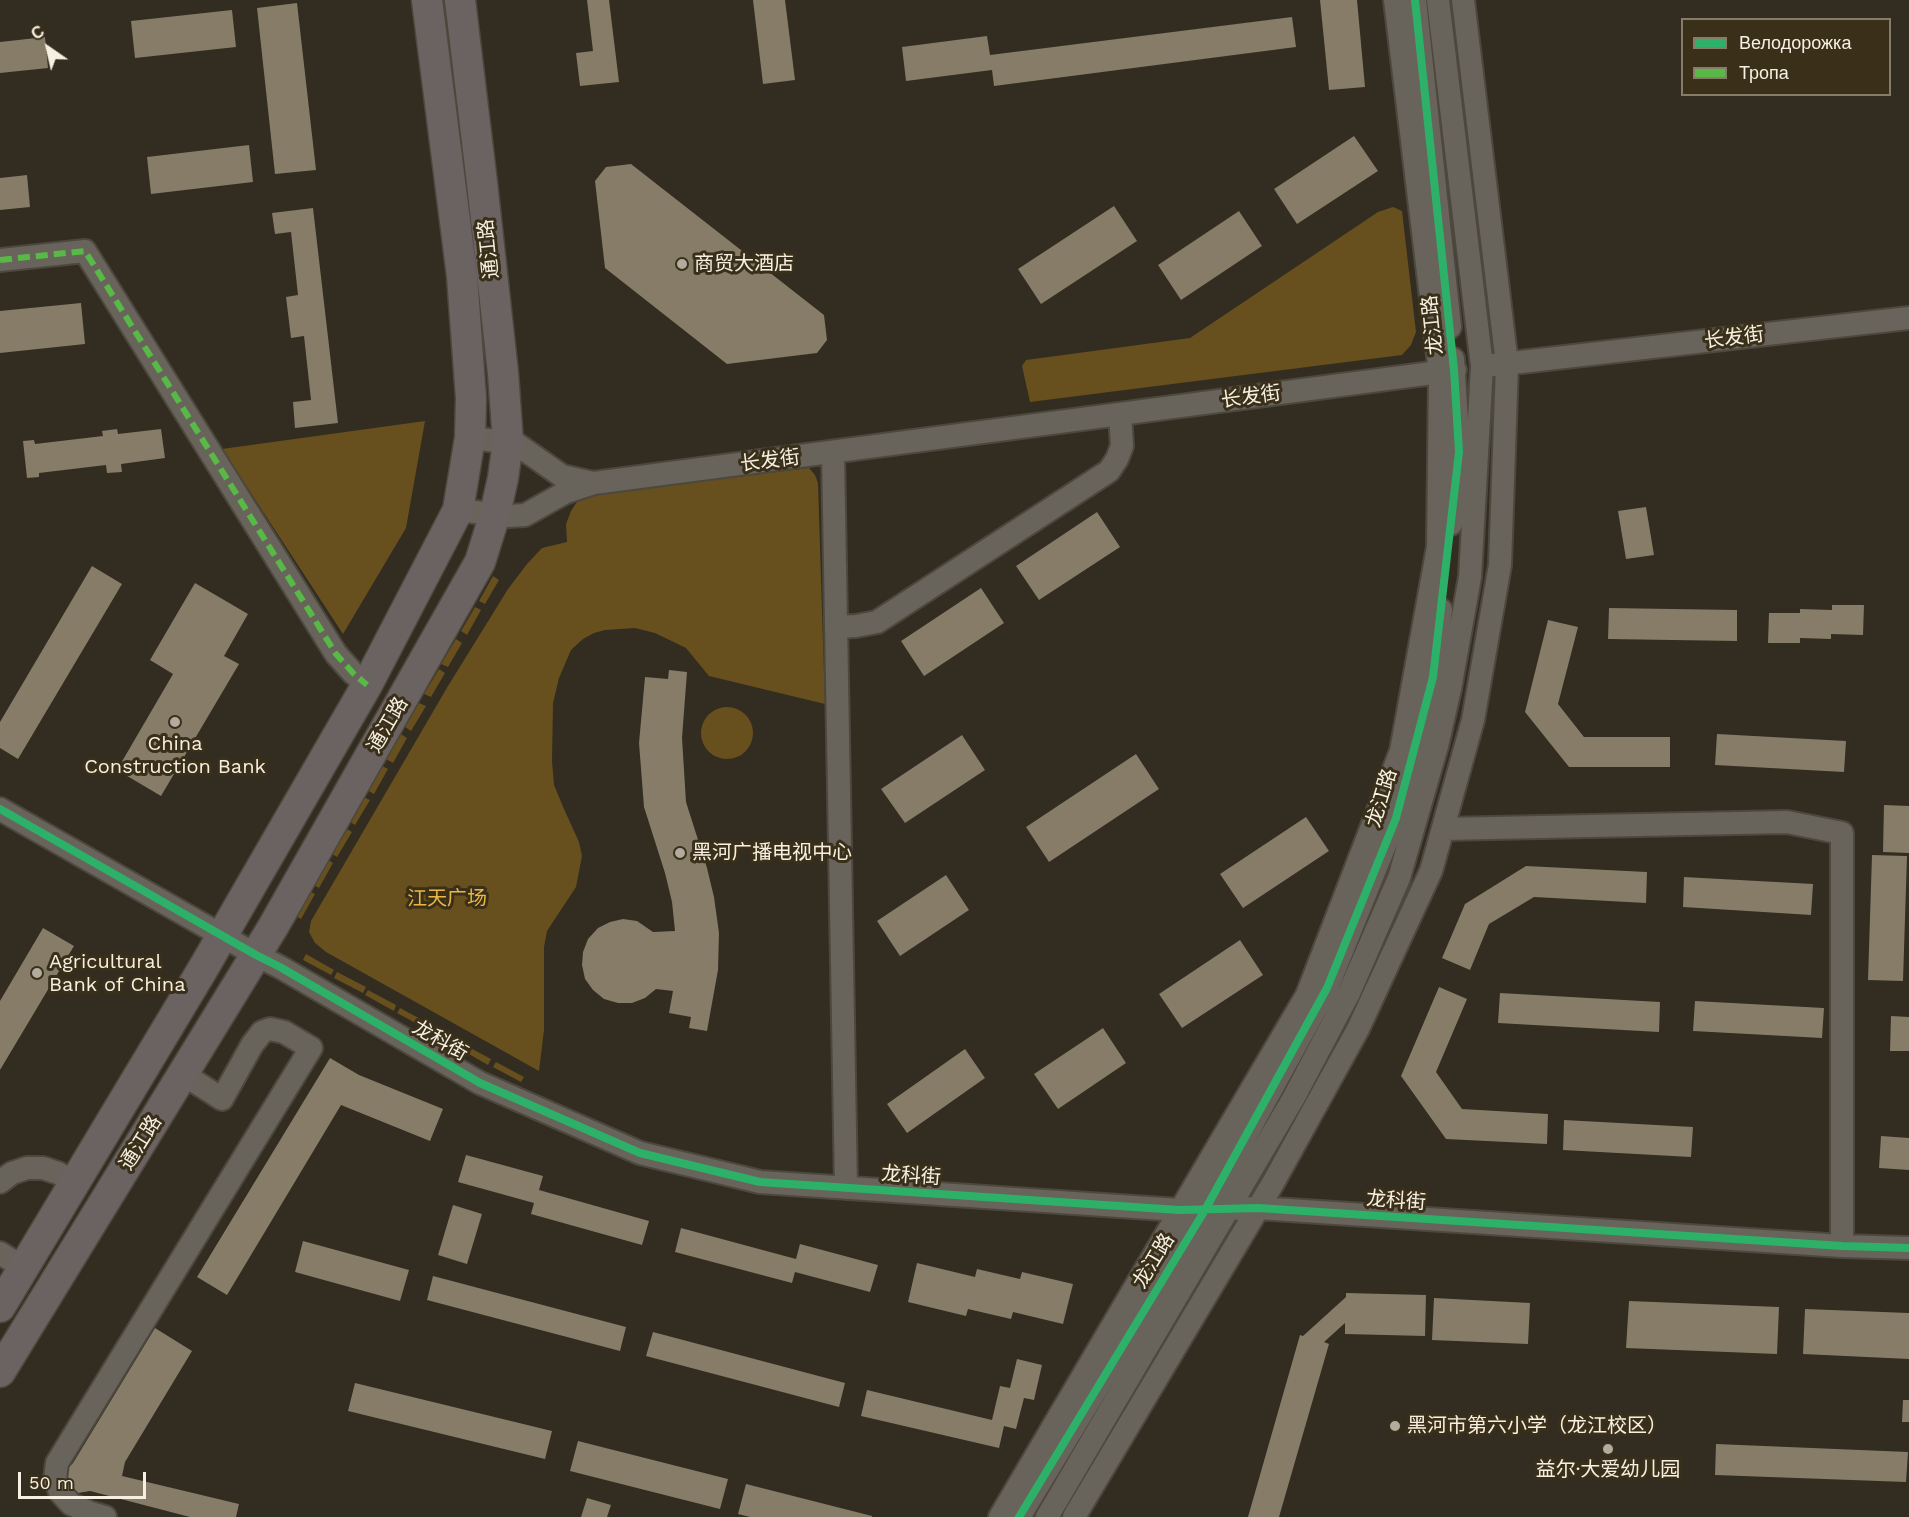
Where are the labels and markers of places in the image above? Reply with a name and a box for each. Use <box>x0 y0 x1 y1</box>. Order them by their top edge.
place label: 商贸大酒店 <box>694 252 794 276</box>
marker: 商贸大酒店 <box>675 257 689 271</box>
marker: China Construction Bank <box>168 715 182 729</box>
place label: China Construction Bank <box>84 732 266 779</box>
place label: 黑河广播电视中心 <box>692 841 852 865</box>
marker: 黑河广播电视中心 <box>673 846 687 860</box>
place label: Agricultural Bank of China <box>49 950 186 997</box>
marker: Agricultural Bank of China <box>30 966 44 980</box>
place label: 黑河市第六小学（龙江校区） <box>1407 1414 1667 1438</box>
marker: 黑河市第六小学（龙江校区） <box>1388 1419 1402 1433</box>
marker: 益尔·大爱幼儿园 <box>1601 1442 1615 1456</box>
place label: 益尔·大爱幼儿园 <box>1536 1458 1680 1482</box>

